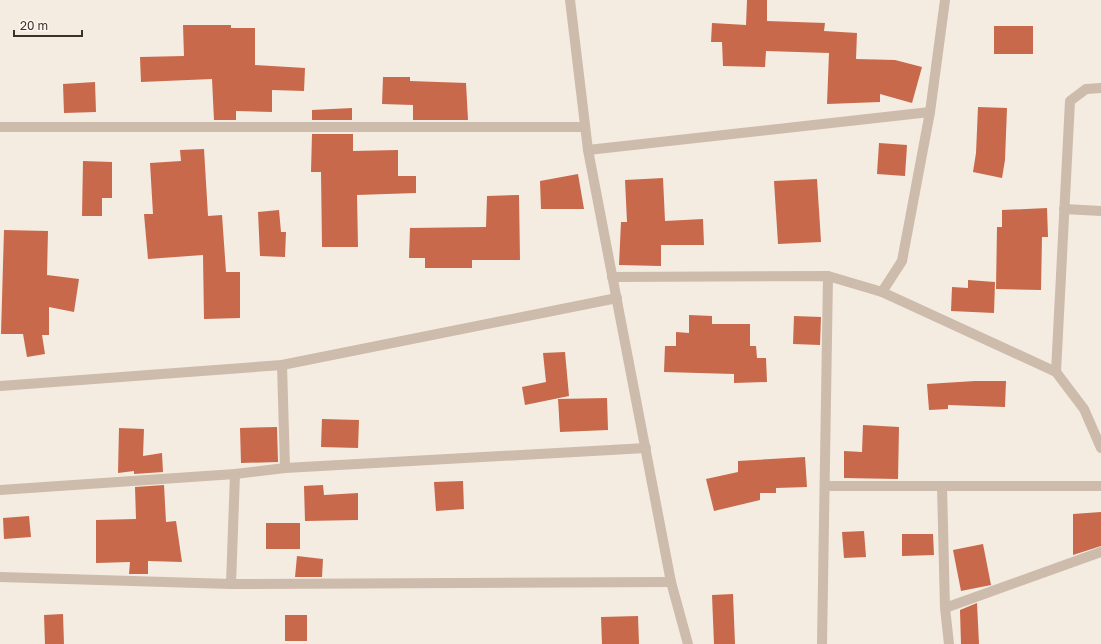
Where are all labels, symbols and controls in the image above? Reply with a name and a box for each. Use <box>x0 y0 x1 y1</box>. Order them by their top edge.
scale bar <box>14 12 82 38</box>
text: 20 m <box>20 18 48 33</box>

